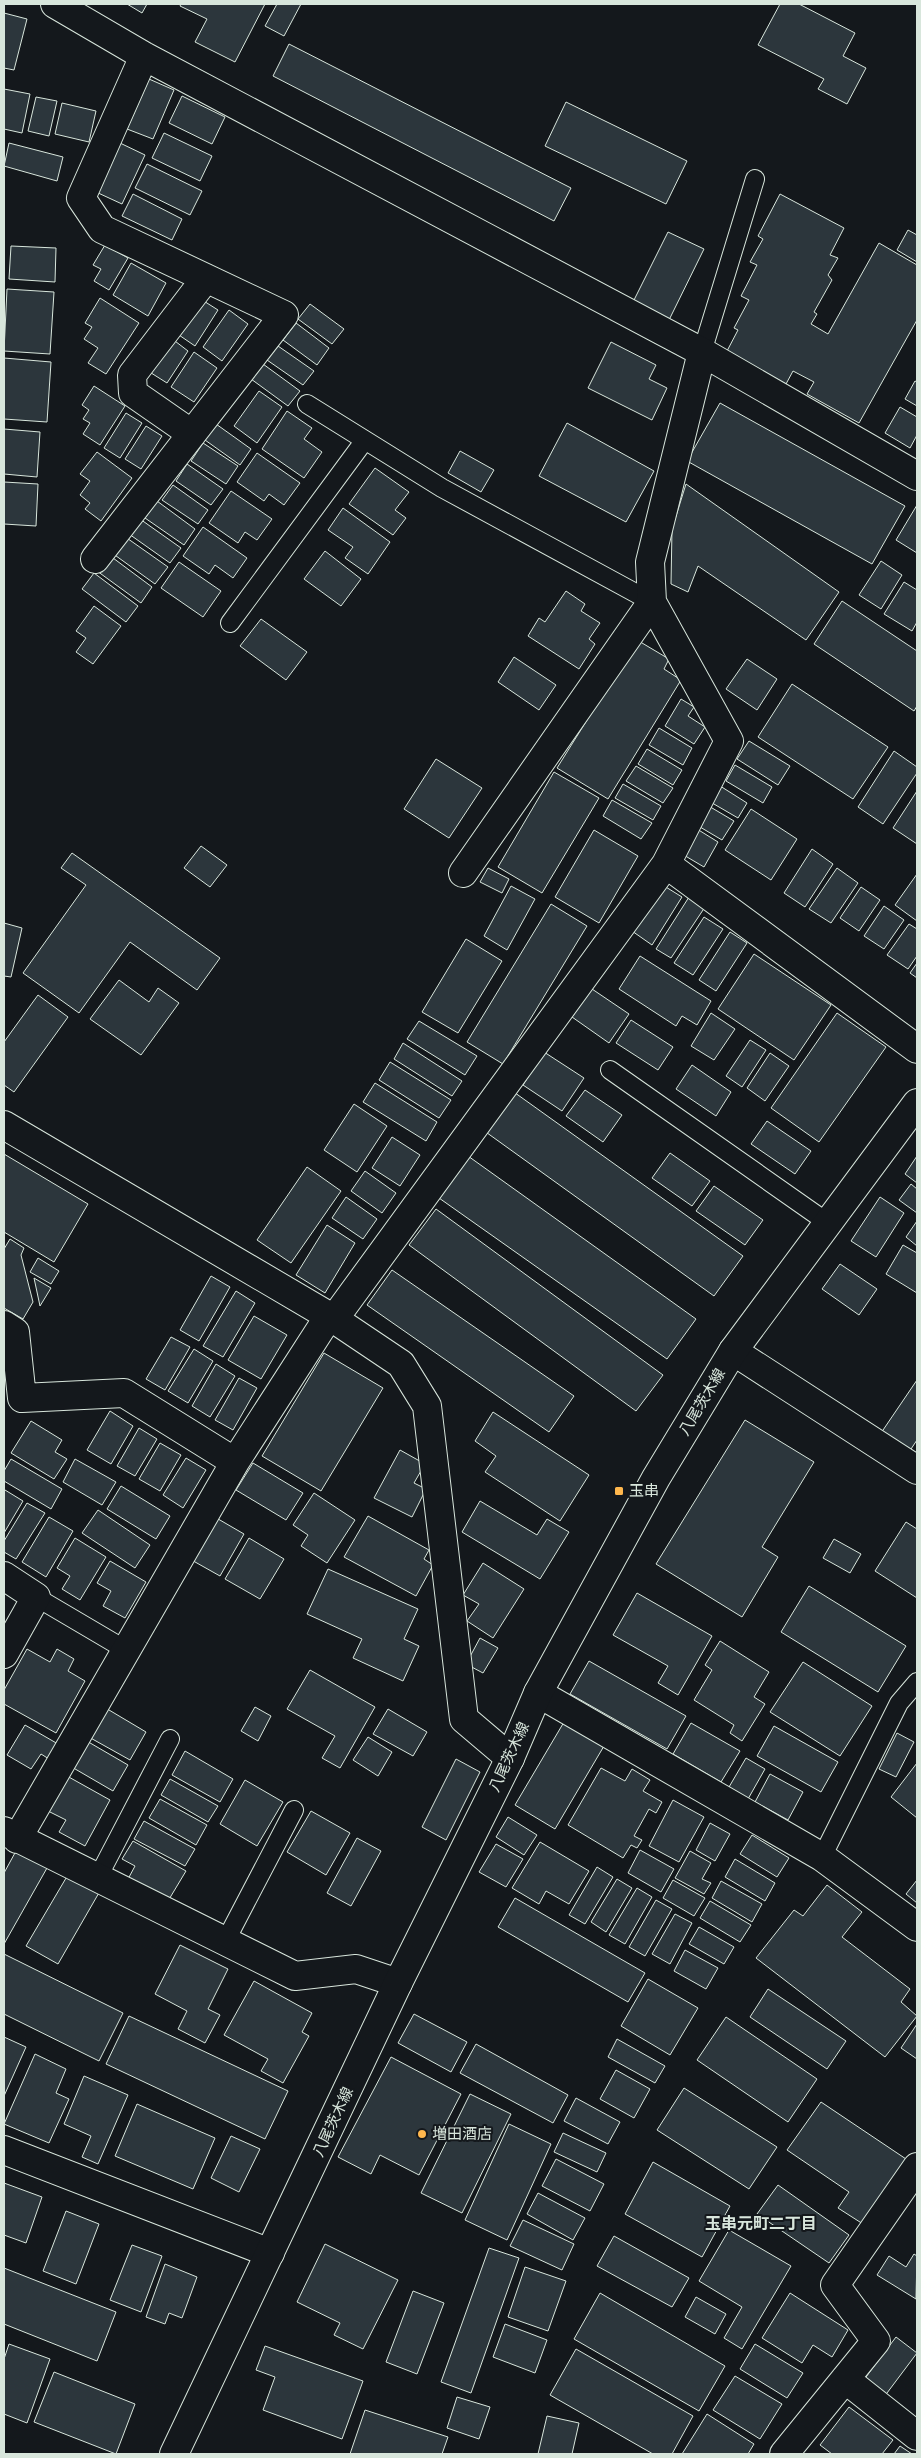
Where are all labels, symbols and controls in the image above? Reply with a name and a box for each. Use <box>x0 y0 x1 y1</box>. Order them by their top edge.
street label: 八尾茨木線 <box>674 1365 728 1438</box>
place label: 玉串 <box>629 1481 659 1499</box>
marker: 玉串 <box>613 1485 625 1497</box>
street label: 八尾茨木線 <box>484 1719 532 1794</box>
street label: 八尾茨木線 <box>308 2084 356 2159</box>
place label: 増田酒店 <box>432 2124 492 2142</box>
marker: 増田酒店 <box>416 2128 428 2140</box>
district label: 玉串元町二丁目 <box>705 2213 817 2233</box>

